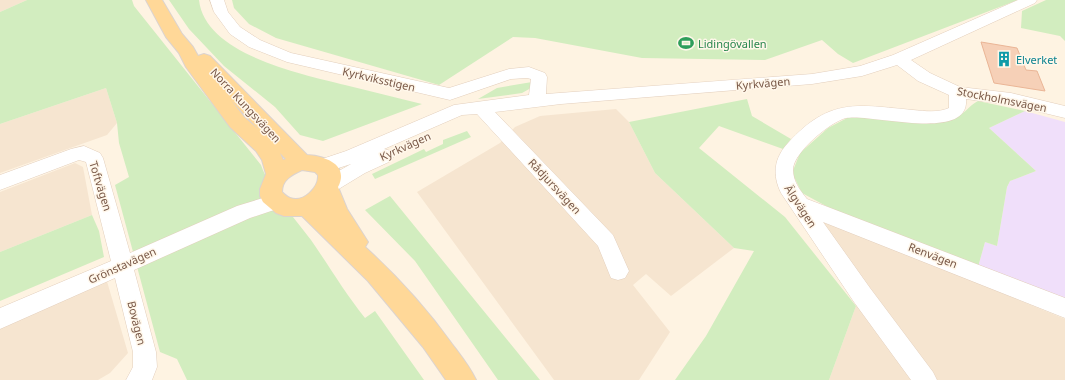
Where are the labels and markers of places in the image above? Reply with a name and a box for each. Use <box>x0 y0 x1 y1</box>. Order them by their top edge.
sports icon: Lidingövallen <box>677 34 695 52</box>
place label: Lidingövallen <box>698 36 767 51</box>
building icon: Elverket <box>995 50 1013 68</box>
place label: Elverket <box>1016 52 1057 67</box>

